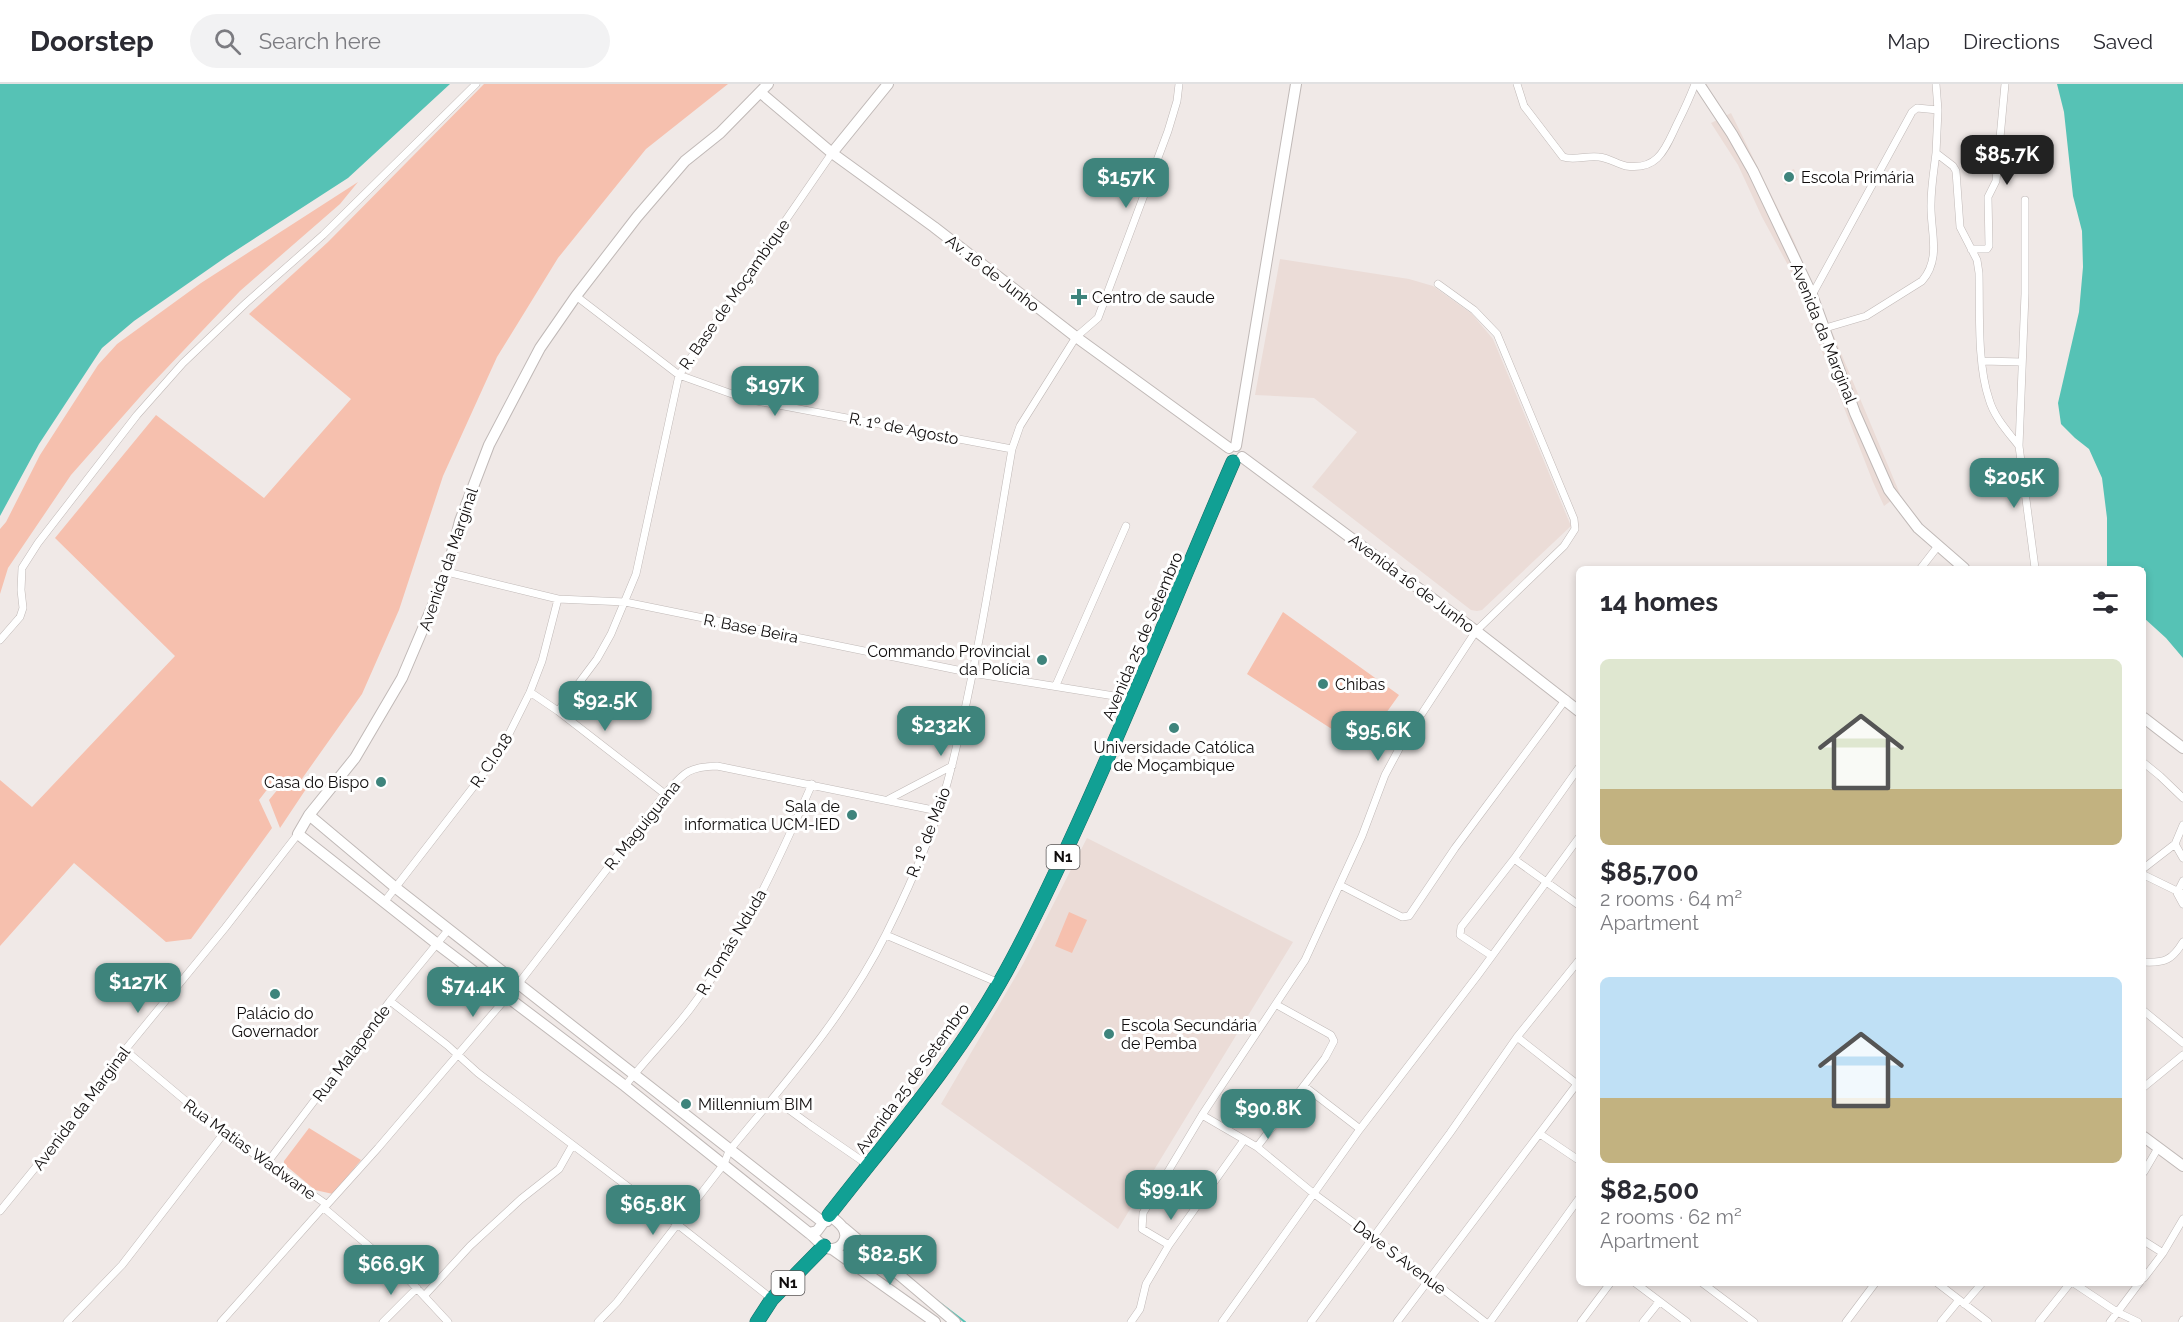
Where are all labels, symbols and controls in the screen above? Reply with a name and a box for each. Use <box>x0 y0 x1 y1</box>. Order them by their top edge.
search box <box>190 14 610 68</box>
text: Doorstep <box>30 25 154 58</box>
icon: search <box>211 25 244 58</box>
text: Search here <box>259 28 381 54</box>
text: Map <box>1887 29 1930 54</box>
text: Directions <box>1963 29 2060 54</box>
text: Saved <box>2093 29 2153 54</box>
pin: $85.7K <box>1958 135 2056 186</box>
text: $85.7K <box>1975 142 2039 166</box>
pin: $157K <box>1084 158 1168 209</box>
text: $157K <box>1097 165 1155 189</box>
place label: Escola Primária <box>1801 168 1914 187</box>
marker: Escola Primária <box>1782 170 1796 184</box>
street label: R. Base de Moçambique <box>675 215 794 373</box>
street label: Av. 16 de Junho <box>942 231 1043 316</box>
street label: Avenida da Marginal <box>1787 260 1861 407</box>
marker: Centro de saude <box>1070 288 1088 306</box>
place label: Centro de saude <box>1092 288 1215 307</box>
pin: $197K <box>733 366 817 417</box>
text: $197K <box>746 373 804 397</box>
street label: R. 1º de Agosto <box>848 409 960 448</box>
pin: $205K <box>1972 458 2056 509</box>
text: $205K <box>1984 465 2044 489</box>
street label: Avenida da Marginal <box>415 485 482 633</box>
street label: Avenida 16 de Junho <box>1345 530 1478 637</box>
street label: Avenida 25 de Setembro <box>1098 549 1187 723</box>
icon: filters <box>2089 586 2122 619</box>
text: 14 homes <box>1600 587 1718 617</box>
street label: R. Base Beira <box>702 610 800 647</box>
place label: Commando Provincial da Polícia <box>867 642 1031 679</box>
marker: Commando Provincial da Polícia <box>1035 653 1049 667</box>
place label: Chibas <box>1335 675 1385 694</box>
marker: Chibas <box>1316 677 1330 691</box>
pin: $92.5K <box>556 681 654 732</box>
text: $92.5K <box>573 688 637 712</box>
icon: home <box>1807 698 1915 806</box>
pin: $232K <box>899 706 983 757</box>
pin: $95.6K <box>1329 711 1427 762</box>
text: $232K <box>911 713 971 737</box>
text: $95.6K <box>1345 718 1411 742</box>
marker: Universidade Católica de Moçambique <box>1167 721 1181 735</box>
street label: R. CI.018 <box>466 729 517 791</box>
place label: Universidade Católica de Moçambique <box>1093 738 1255 775</box>
place label: Casa do Bispo <box>264 773 369 792</box>
marker: Casa do Bispo <box>374 775 388 789</box>
street label: R. Maguiguana <box>601 777 684 874</box>
street label: R. 1º de Maio <box>903 785 954 880</box>
place label: Sala de informatica UCM-IED <box>684 797 840 834</box>
marker: Sala de informatica UCM-IED <box>845 808 859 822</box>
road number: N1 <box>1046 845 1080 869</box>
text: $85,700 <box>1600 857 1699 887</box>
street label: R. Tomás Nduda <box>692 886 771 999</box>
text: 2 rooms · 64 m² <box>1600 887 1742 911</box>
text: Apartment <box>1600 911 1699 935</box>
pin: $127K <box>96 963 180 1014</box>
pin: $74.4K <box>424 967 522 1018</box>
text: $127K <box>109 970 167 994</box>
text: $74.4K <box>441 974 505 998</box>
marker: Palácio do Governador <box>268 987 282 1001</box>
street label: Avenida 25 de Setembro <box>851 999 973 1157</box>
street label: Rua Malapende <box>309 1001 394 1105</box>
place label: Palácio do Governador <box>231 1004 319 1041</box>
place label: Escola Secundária de Pemba <box>1121 1016 1257 1053</box>
icon: home <box>1807 1016 1915 1124</box>
marker: Escola Secundária de Pemba <box>1102 1027 1116 1041</box>
street label: Avenida da Marginal <box>29 1042 135 1174</box>
pin: $90.8K <box>1219 1089 1317 1140</box>
street label: Rua Matias Wadwane <box>180 1095 320 1204</box>
place label: Millennium BIM <box>698 1095 813 1114</box>
text: $90.8K <box>1235 1096 1301 1120</box>
marker: Millennium BIM <box>679 1097 693 1111</box>
pin: $99.1K <box>1122 1170 1220 1221</box>
text: $82,500 <box>1600 1175 1699 1205</box>
text: $99.1K <box>1139 1177 1203 1201</box>
pin: $65.8K <box>604 1185 702 1236</box>
text: $65.8K <box>620 1192 686 1216</box>
text: 2 rooms · 62 m² <box>1600 1205 1742 1229</box>
street label: Dave S Avenue <box>1350 1216 1450 1298</box>
text: Apartment <box>1600 1229 1699 1253</box>
pin: $82.5K <box>841 1235 939 1286</box>
text: $82.5K <box>858 1242 923 1266</box>
pin: $66.9K <box>342 1245 440 1296</box>
text: $66.9K <box>358 1252 424 1276</box>
road number: N1 <box>772 1271 804 1295</box>

